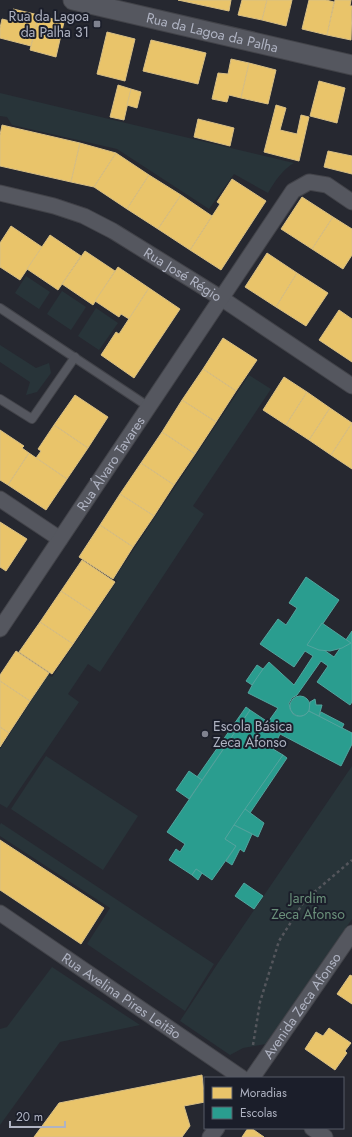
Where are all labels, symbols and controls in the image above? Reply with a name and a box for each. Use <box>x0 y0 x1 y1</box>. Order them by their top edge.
place label: Rua da Lagoa da Palha 31 <box>9 6 89 42</box>
street label: Rua da Lagoa da Palha <box>144 7 280 57</box>
marker: Rua da Lagoa da Palha 31 <box>92 19 102 29</box>
street label: Rua José Régio <box>140 242 226 306</box>
street label: Rua Álvaro Tavares <box>72 412 150 515</box>
place label: Escola Básica Zeca Afonso <box>213 716 292 752</box>
marker: Escola Básica Zeca Afonso <box>200 729 210 739</box>
park label: Jardim Zeca Afonso <box>271 888 345 924</box>
street label: Rua Avelina Pires Leitão <box>58 948 186 1044</box>
street label: Avenida Zeca Afonso <box>258 948 346 1063</box>
legend <box>204 1077 344 1129</box>
text: Moradias <box>240 1084 287 1102</box>
scale bar <box>10 1103 65 1129</box>
text: Escolas <box>240 1104 277 1122</box>
text: 20 m <box>16 1108 43 1126</box>

